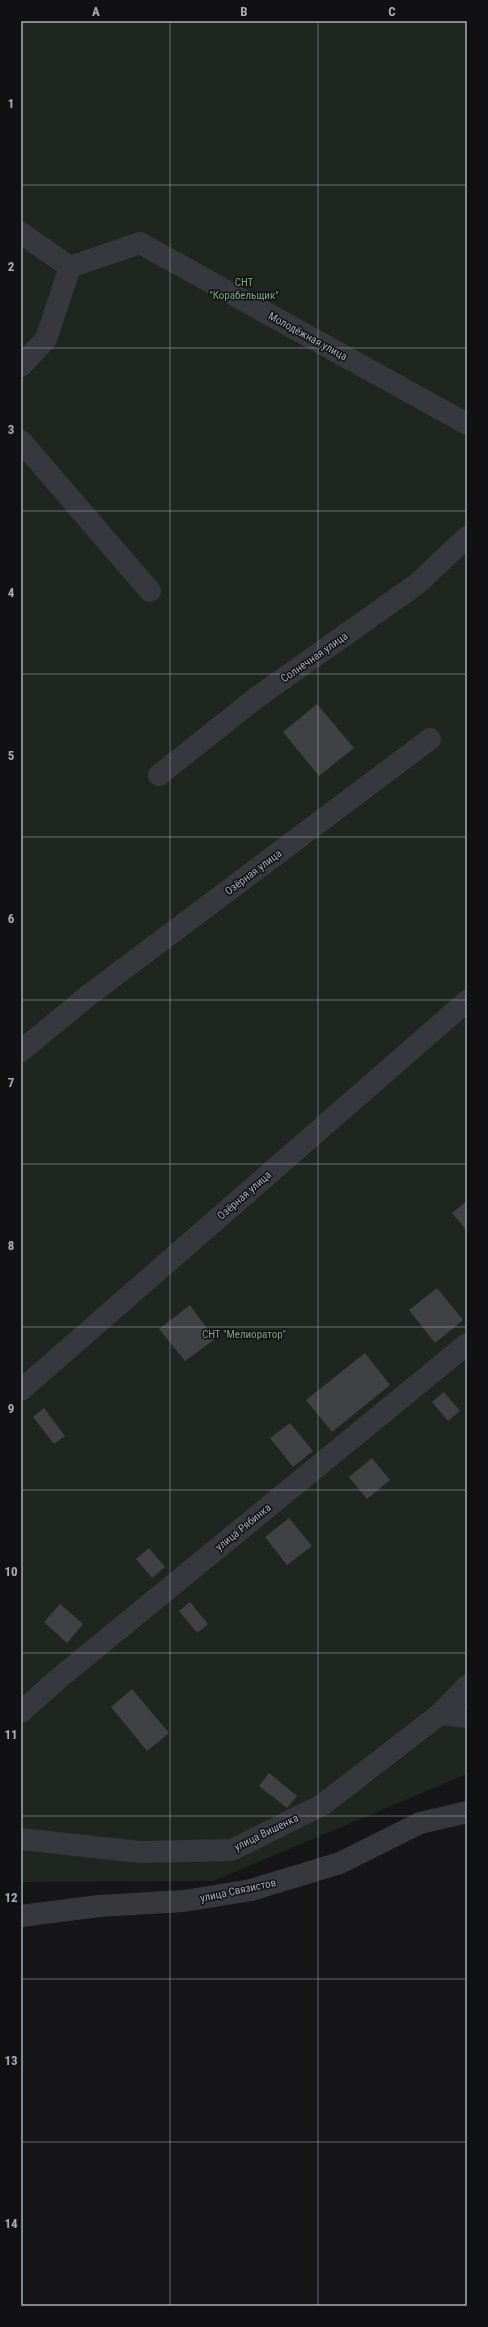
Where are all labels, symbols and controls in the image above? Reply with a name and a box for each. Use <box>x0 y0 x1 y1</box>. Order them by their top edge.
text: A <box>92 4 100 19</box>
text: B <box>240 4 248 19</box>
text: C <box>388 4 396 19</box>
text: 1 <box>8 96 14 111</box>
text: 2 <box>8 259 15 274</box>
park label: СНТ "Корабельщик" <box>209 276 279 302</box>
street label: Молодёжная улица <box>266 309 349 363</box>
text: 3 <box>8 422 14 437</box>
text: 4 <box>8 585 15 600</box>
street label: Солнечная улица <box>278 630 350 685</box>
text: 5 <box>8 748 15 763</box>
street label: Озёрная улица <box>222 847 284 898</box>
text: 6 <box>8 911 15 926</box>
text: 7 <box>8 1075 15 1090</box>
street label: Озёрная улица <box>215 1168 274 1222</box>
text: 8 <box>8 1238 14 1253</box>
park label: СНТ "Мелиоратор" <box>202 1328 286 1341</box>
text: 9 <box>8 1401 14 1416</box>
street label: улица Рябинка <box>213 1501 274 1554</box>
text: 10 <box>4 1564 18 1579</box>
text: 11 <box>4 1727 18 1742</box>
street label: улица Вишенка <box>232 1811 300 1854</box>
street label: улица Связистов <box>199 1876 277 1905</box>
text: 12 <box>4 1890 18 1905</box>
text: 13 <box>4 2053 18 2068</box>
text: 14 <box>4 2216 18 2231</box>

